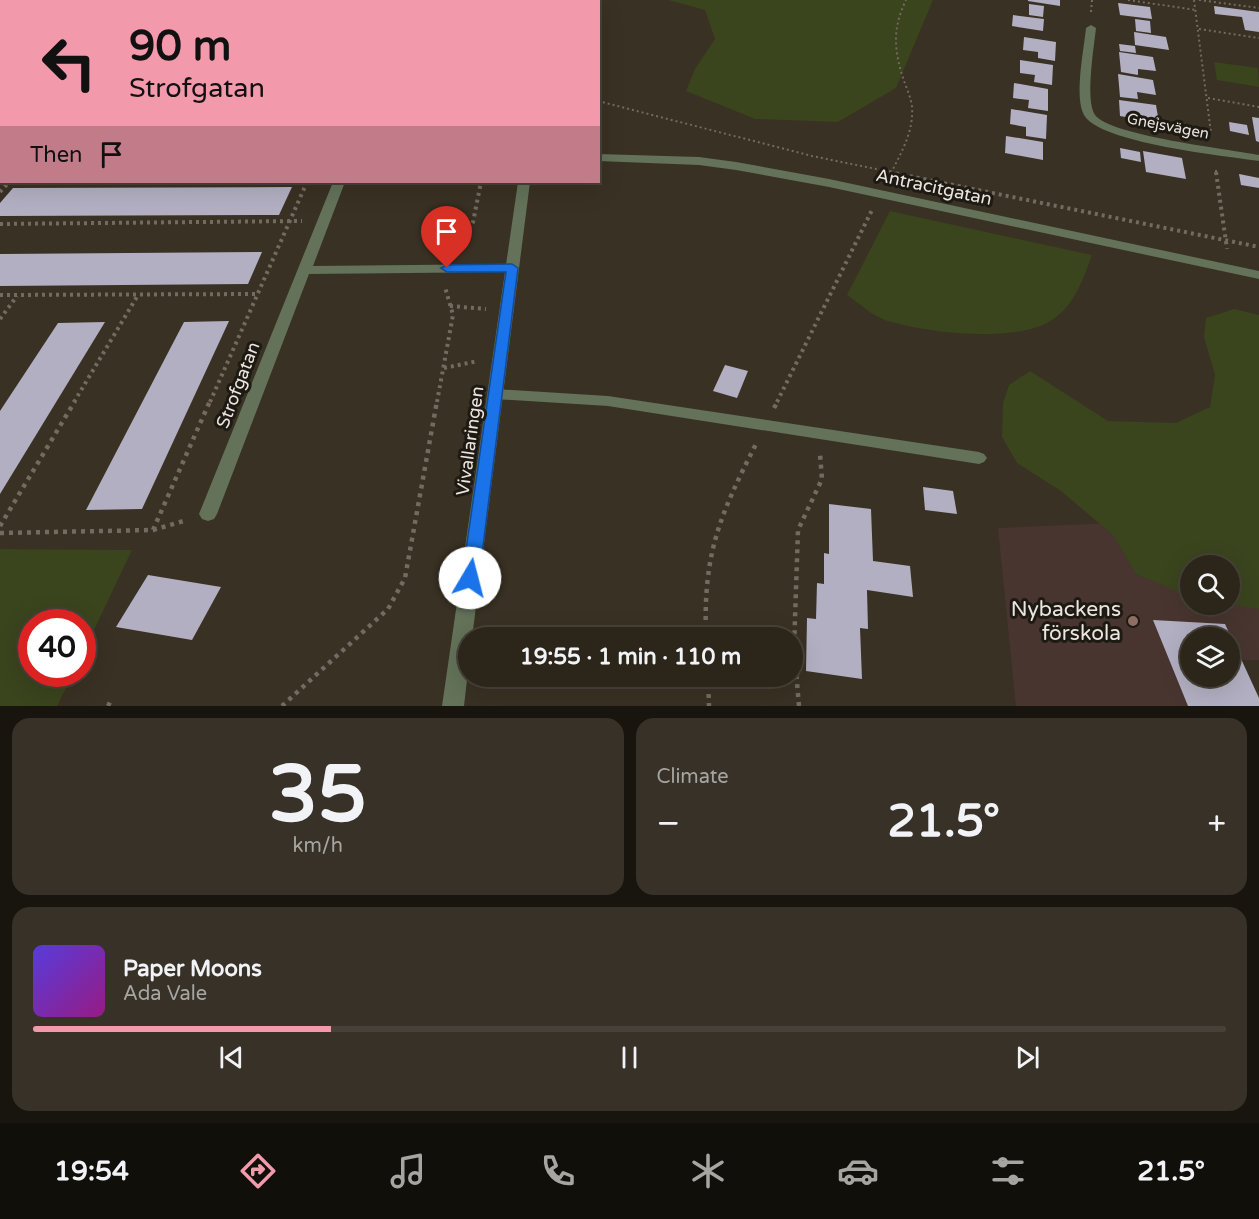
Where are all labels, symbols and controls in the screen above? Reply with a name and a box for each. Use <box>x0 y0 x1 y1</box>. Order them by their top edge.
text: 90 m <box>129 21 231 72</box>
icon: left <box>30 24 108 102</box>
text: Strofgatan <box>129 72 265 105</box>
street label: Gnejsvägen <box>1125 109 1211 143</box>
icon: arrive <box>95 138 128 171</box>
text: Then <box>30 142 83 168</box>
street label: Antracitgatan <box>874 164 994 210</box>
pin <box>421 206 472 268</box>
icon: arrive <box>430 215 463 248</box>
street label: Strofgatan <box>211 339 265 431</box>
street label: Vivallaringen <box>451 385 489 497</box>
position arrow <box>438 546 502 610</box>
map controls <box>1180 555 1240 687</box>
button: search <box>1180 555 1240 615</box>
place label: Nybackens förskola <box>1011 597 1121 646</box>
speed limit sign: 40 <box>18 609 96 687</box>
marker: Nybackens förskola <box>1126 614 1140 628</box>
button: layers <box>1180 627 1240 687</box>
text: 19:55 · 1 min · 110 m <box>520 644 741 670</box>
text: 35 <box>269 748 367 842</box>
text: Climate <box>657 765 729 789</box>
text: 21.5° <box>887 795 1000 849</box>
text: − <box>657 804 680 843</box>
text: + <box>1207 804 1226 843</box>
text: km/h <box>293 834 343 858</box>
text: Paper Moons <box>123 956 262 982</box>
text: Ada Vale <box>123 982 207 1006</box>
icon: previous <box>215 1041 248 1074</box>
icon: pause <box>613 1041 646 1074</box>
icon: next <box>1011 1041 1044 1074</box>
icon: directions <box>237 1150 279 1192</box>
icon: music <box>387 1150 429 1192</box>
icon: phone <box>537 1150 579 1192</box>
icon: climate <box>687 1150 729 1192</box>
icon: car <box>837 1150 879 1192</box>
icon: filters <box>987 1150 1029 1192</box>
text: 19:54 <box>54 1155 129 1188</box>
text: 21.5° <box>1137 1155 1205 1188</box>

